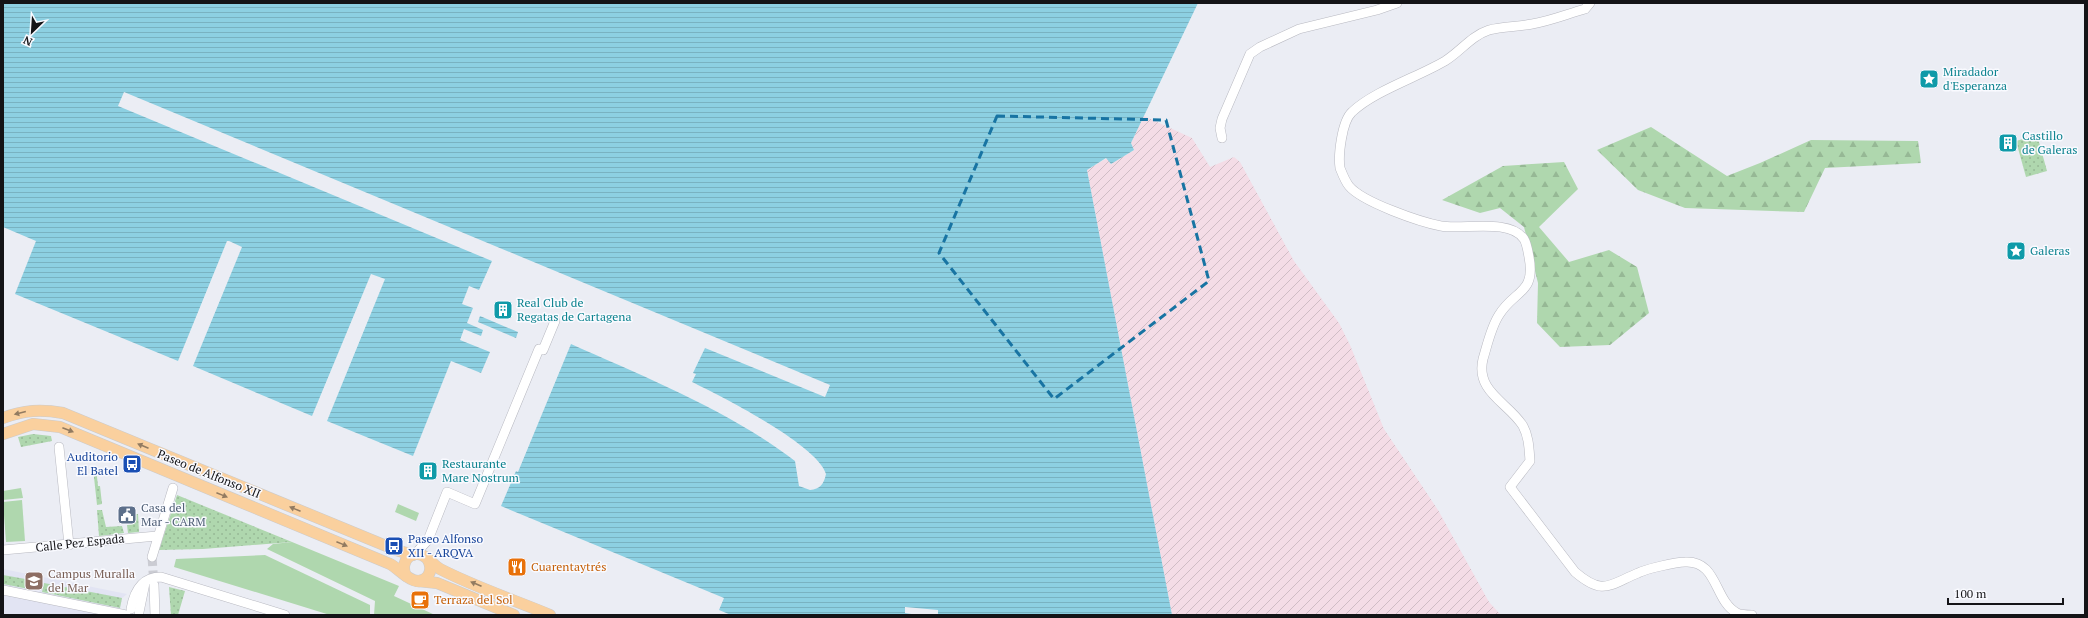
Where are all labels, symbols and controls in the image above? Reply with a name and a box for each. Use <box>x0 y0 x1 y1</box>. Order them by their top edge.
north arrow <box>12 12 52 52</box>
text: N <box>20 33 35 49</box>
place label: Miradador d'Esperanza <box>1943 64 2007 93</box>
place icon: Miradador d'Esperanza <box>1918 68 1940 90</box>
place label: Castillo de Galeras <box>2022 128 2077 157</box>
building icon: Castillo de Galeras <box>1997 132 2019 154</box>
place icon: Galeras <box>2005 240 2027 262</box>
place label: Galeras <box>2030 243 2070 258</box>
place label: Real Club de Regatas de Cartagena <box>517 295 632 324</box>
building icon: Real Club de Regatas de Cartagena <box>492 299 514 321</box>
one-way arrow <box>14 410 26 416</box>
one-way arrow <box>62 428 74 434</box>
one-way arrow <box>137 443 148 449</box>
street label: Paseo de Alfonso XII <box>155 446 263 501</box>
place label: Auditorio El Batel <box>67 449 118 478</box>
bus stop icon: Auditorio El Batel <box>121 453 143 475</box>
place label: Restaurante Mare Nostrum <box>442 456 520 485</box>
building icon: Restaurante Mare Nostrum <box>417 460 439 482</box>
one-way arrow <box>216 492 227 498</box>
place label: Casa del Mar - CARM <box>141 500 206 529</box>
public building icon: Casa del Mar - CARM <box>116 504 138 526</box>
one-way arrow <box>290 506 301 512</box>
street label: Calle Pez Espada <box>35 530 125 555</box>
place label: Paseo Alfonso XII - ARQVA <box>408 531 483 560</box>
bus stop icon: Paseo Alfonso XII - ARQVA <box>383 535 405 557</box>
one-way arrow <box>337 541 348 547</box>
restaurant icon: Cuarentaytrés <box>506 556 528 578</box>
place label: Cuarentaytrés <box>531 559 606 574</box>
place label: Campus Muralla del Mar <box>48 566 135 595</box>
school or university icon: Campus Muralla del Mar <box>23 570 45 592</box>
scale bar <box>1948 580 2063 606</box>
one-way arrow <box>470 581 481 587</box>
text: 100 m <box>1954 586 1987 601</box>
cafe icon: Terraza del Sol <box>409 589 431 611</box>
place label: Terraza del Sol <box>434 592 513 607</box>

